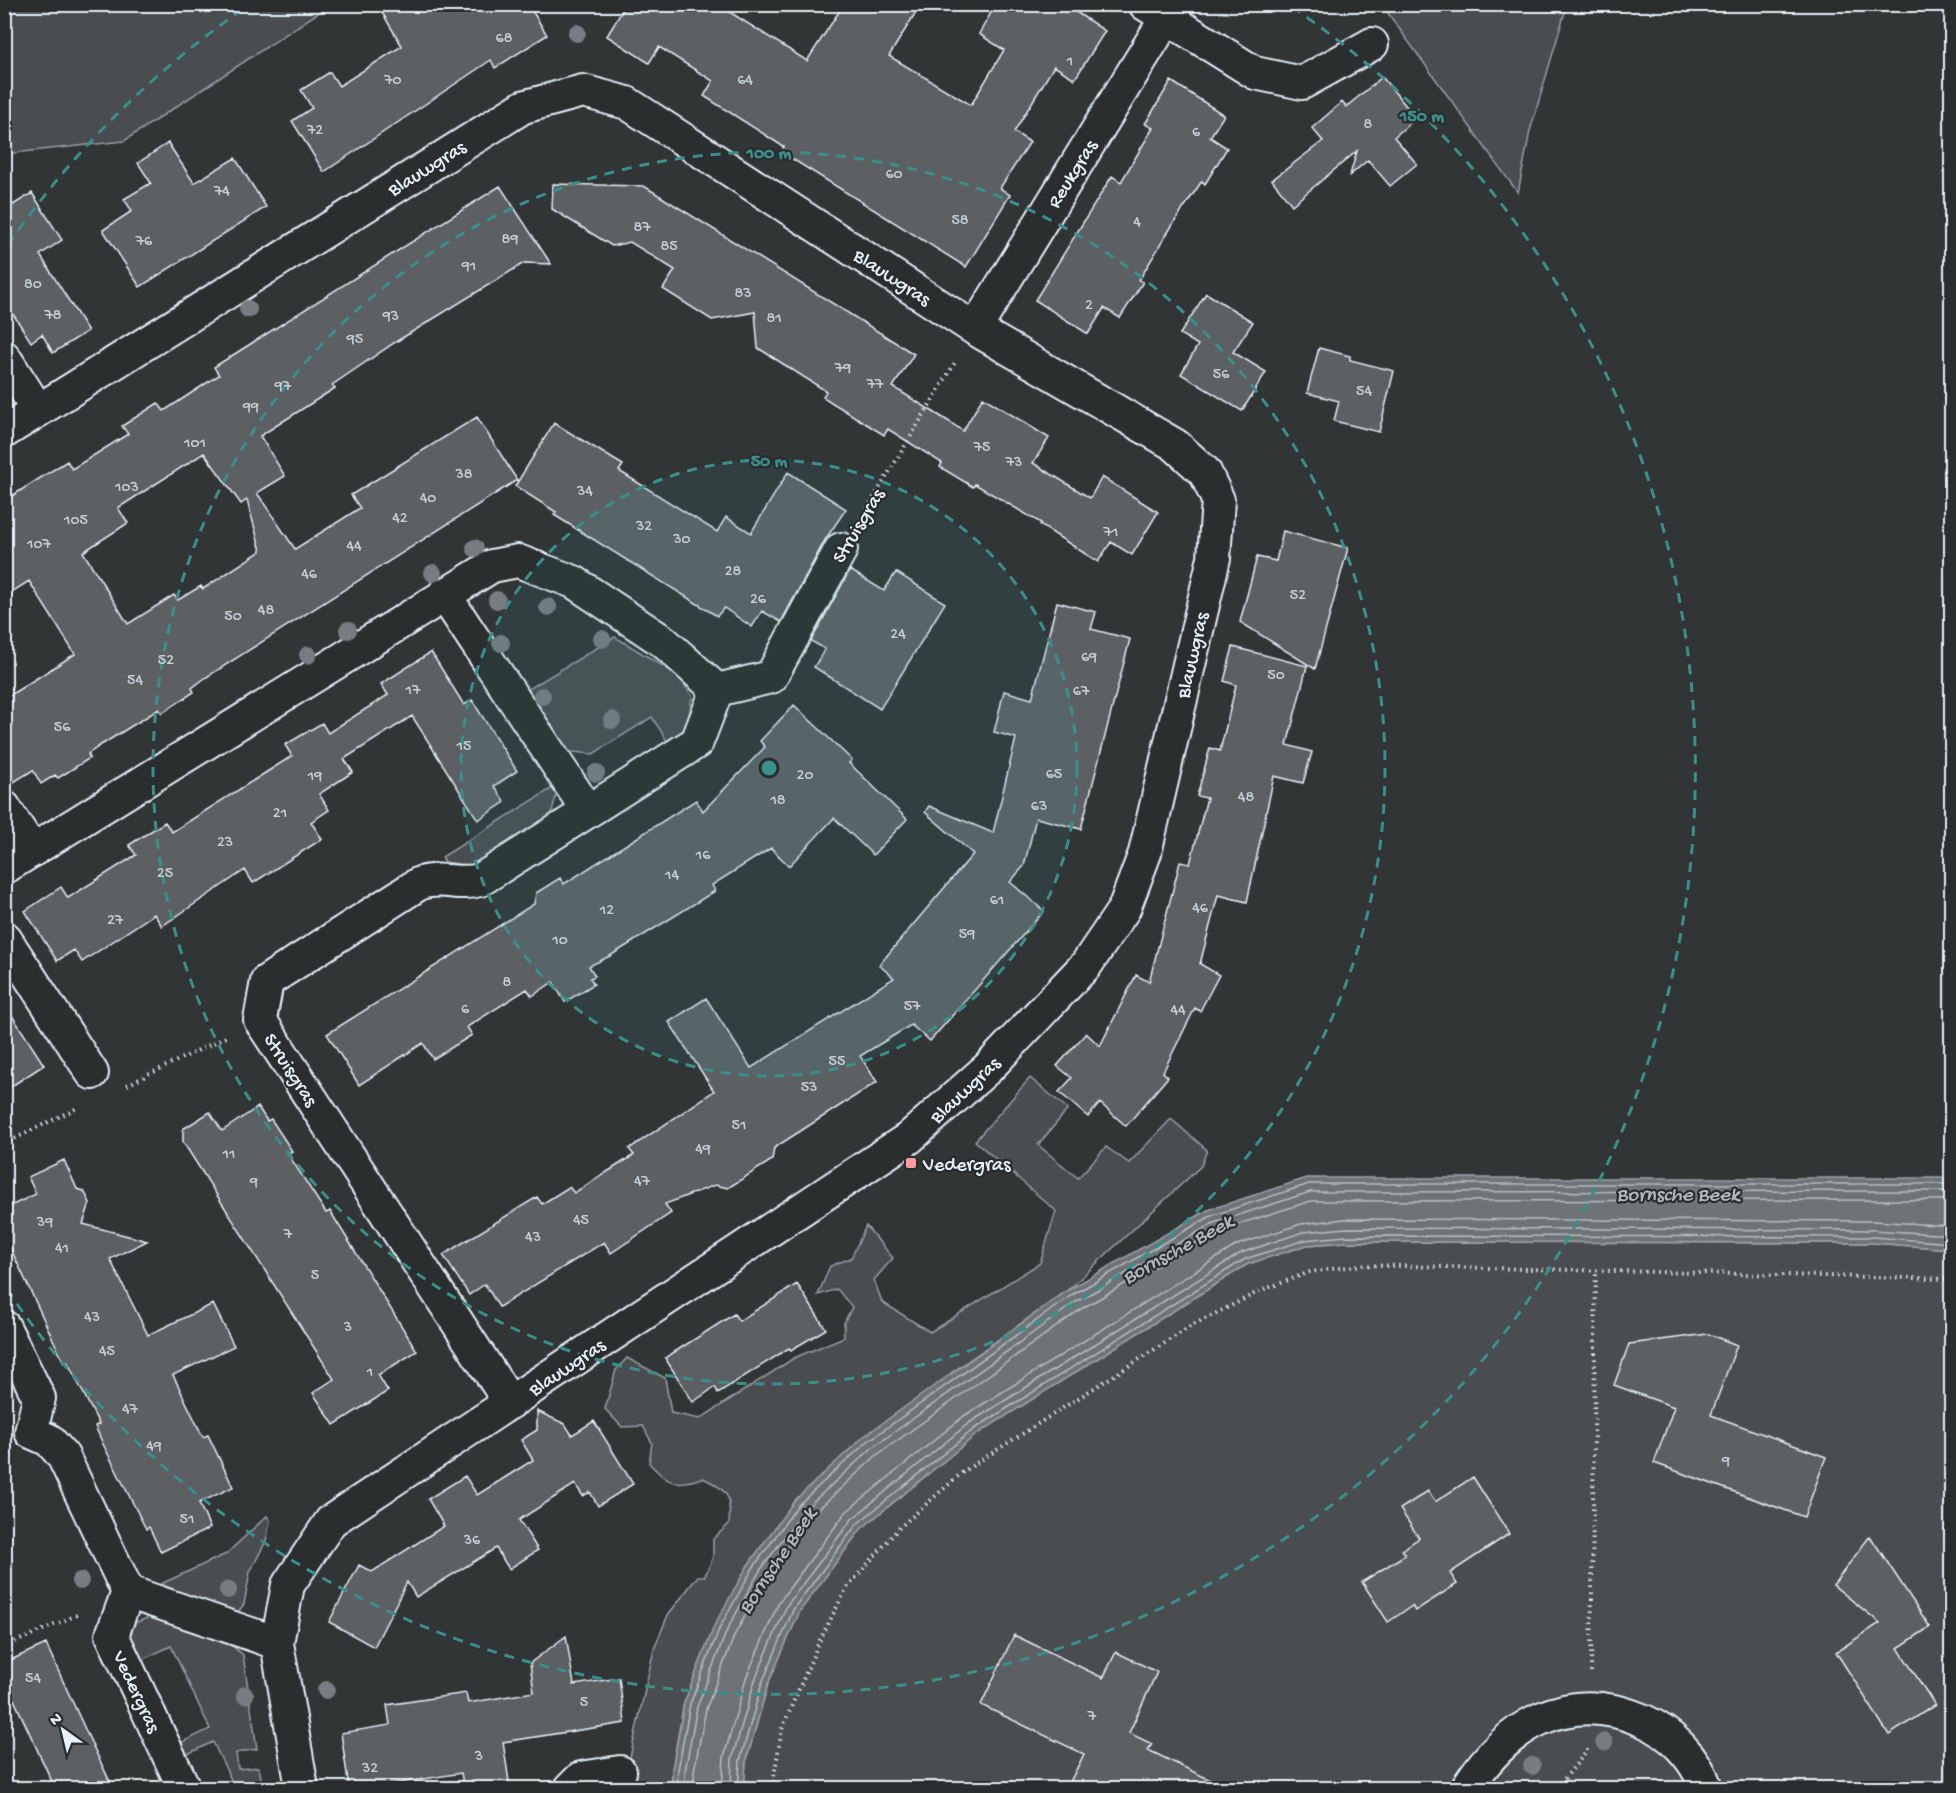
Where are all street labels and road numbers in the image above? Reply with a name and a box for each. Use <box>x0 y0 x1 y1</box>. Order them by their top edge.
street label: Reukgras <box>1044 136 1104 213</box>
street label: Blauwgras <box>384 137 472 203</box>
street label: Blauwgras <box>847 245 935 313</box>
street label: Struisgras <box>829 485 891 568</box>
street label: Blauwgras <box>1173 610 1216 702</box>
street label: Struisgras <box>257 1030 322 1112</box>
street label: Blauwgras <box>926 1053 1007 1131</box>
street label: Blauwgras <box>524 1335 611 1403</box>
street label: Vedergras <box>105 1647 164 1738</box>

